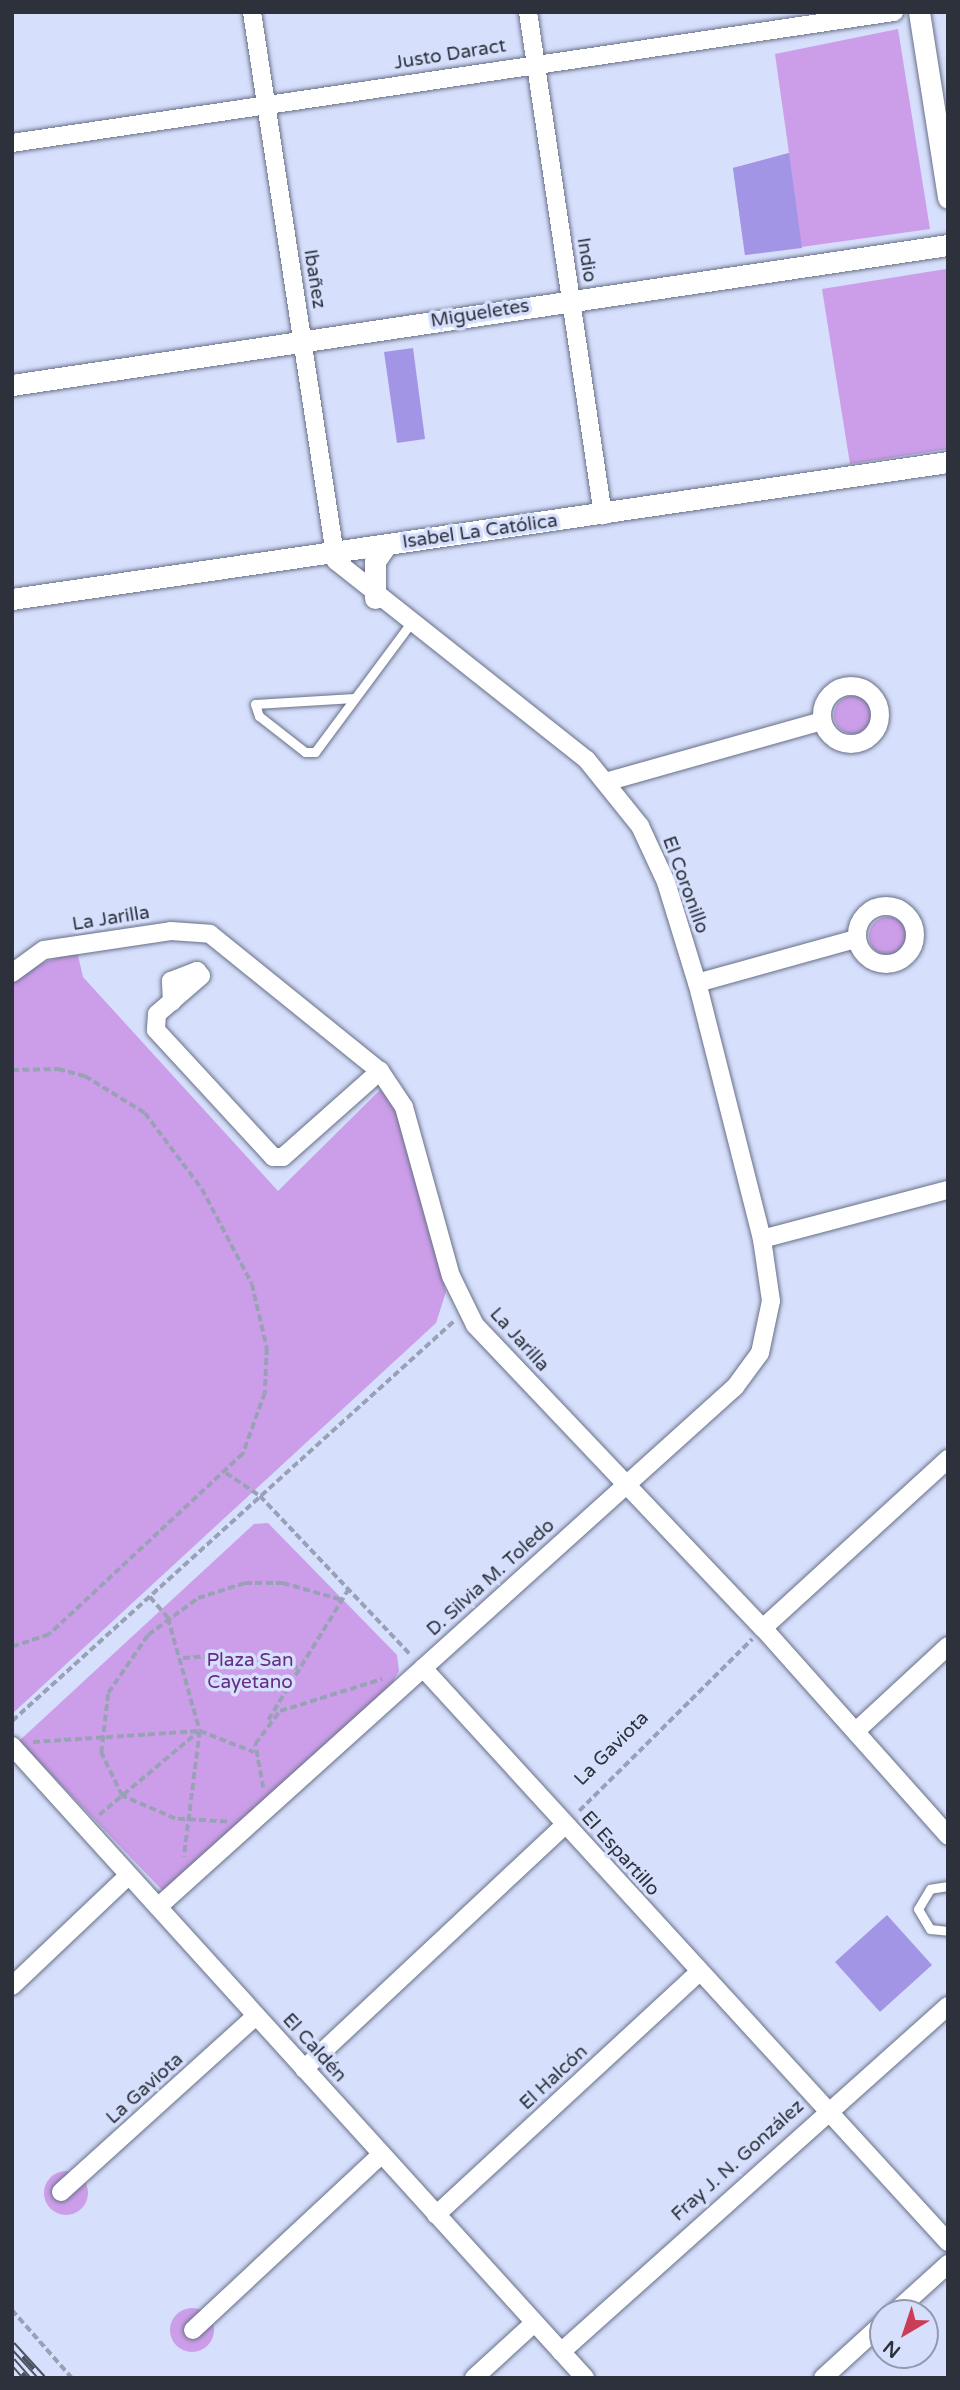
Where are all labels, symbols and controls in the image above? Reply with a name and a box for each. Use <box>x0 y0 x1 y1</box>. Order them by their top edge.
street label: Justo Daract <box>392 35 508 75</box>
street label: Indio <box>571 236 601 284</box>
street label: Ibañez <box>298 248 330 310</box>
street label: Migueletes <box>429 295 531 333</box>
street label: Isabel La Católica <box>401 510 559 554</box>
street label: El Coronillo <box>657 833 713 937</box>
street label: La Jarilla <box>71 902 151 936</box>
street label: La Jarilla <box>484 1303 554 1377</box>
street label: D. Silvia M. Toledo <box>422 1515 560 1641</box>
park label: Plaza San Cayetano <box>206 1650 294 1694</box>
street label: La Gaviota <box>570 1707 654 1791</box>
street label: El Espartillo <box>576 1807 664 1901</box>
street label: El Caldén <box>277 2009 351 2087</box>
street label: El Halcón <box>515 2041 593 2115</box>
street label: La Gaviota <box>102 2049 188 2129</box>
street label: Fray J. N. González <box>667 2096 809 2226</box>
north arrow <box>869 2299 939 2369</box>
text: N <box>879 2335 905 2362</box>

